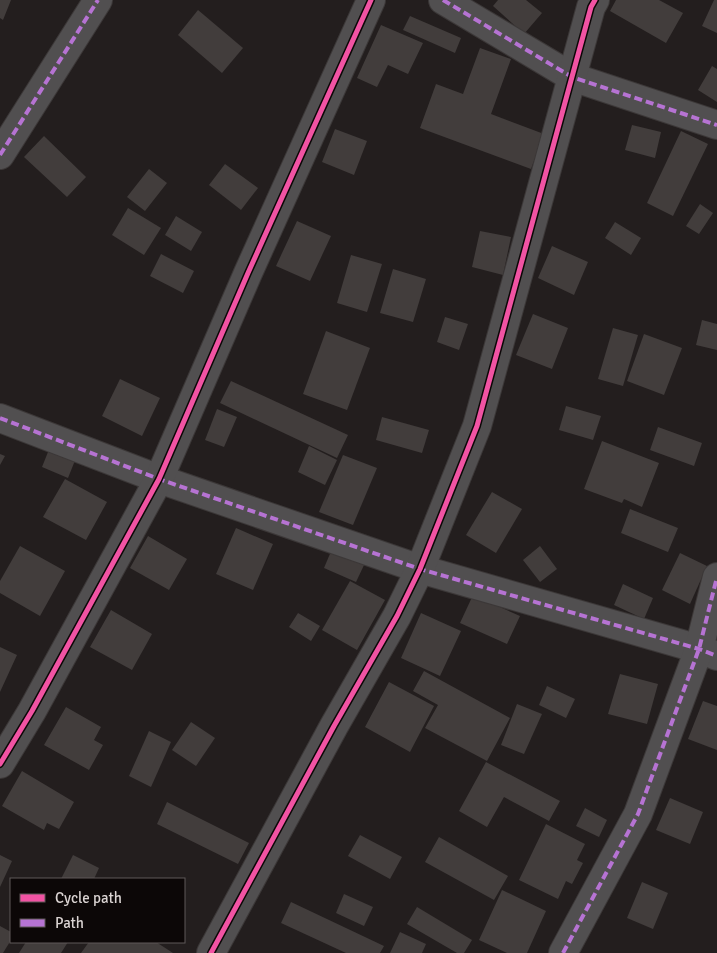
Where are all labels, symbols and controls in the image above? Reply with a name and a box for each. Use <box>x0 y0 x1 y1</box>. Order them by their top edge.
legend <box>10 878 185 943</box>
text: Cycle path <box>55 889 122 907</box>
text: Path <box>55 914 84 932</box>

